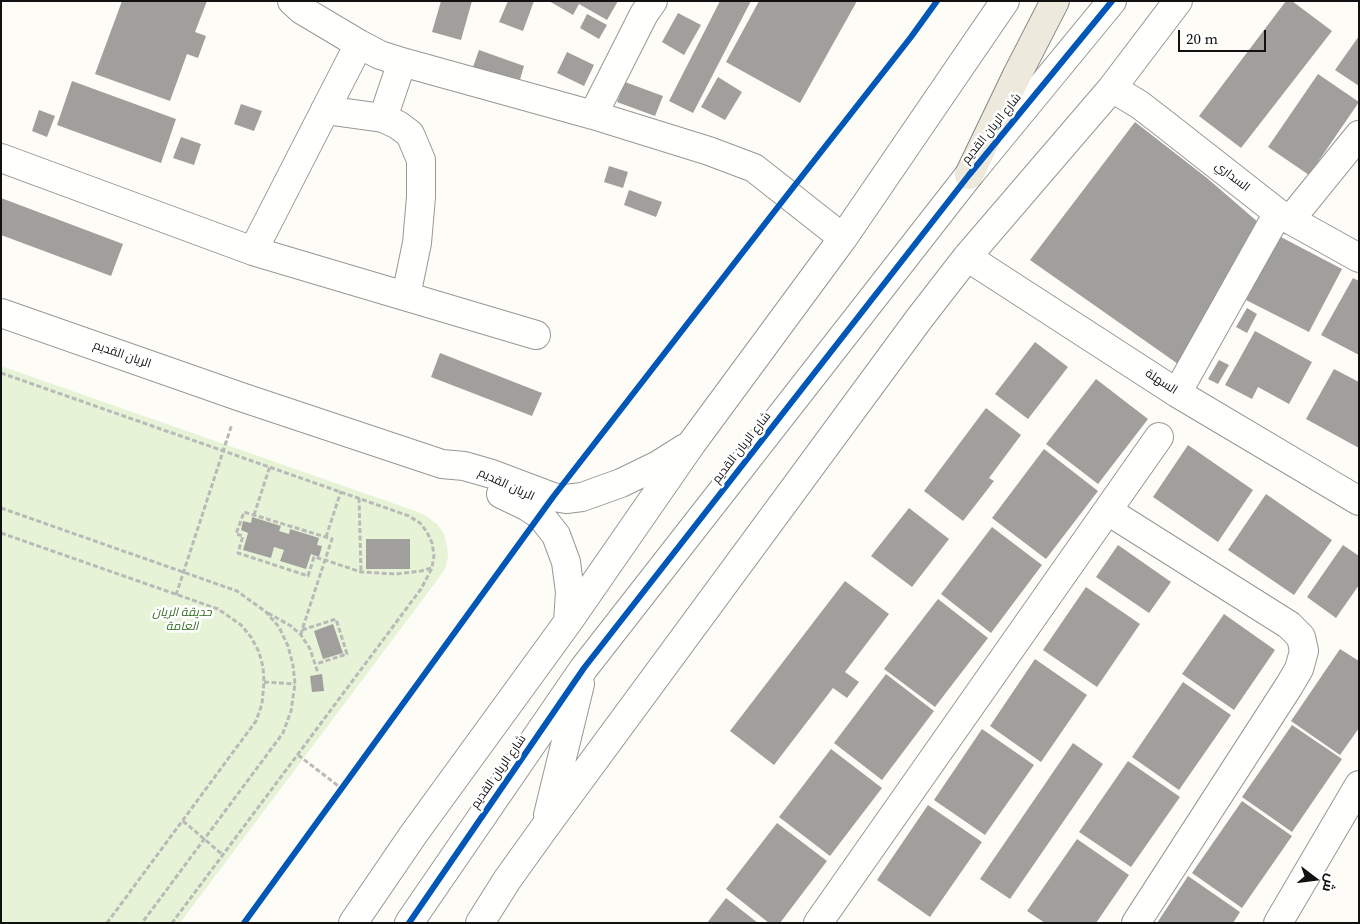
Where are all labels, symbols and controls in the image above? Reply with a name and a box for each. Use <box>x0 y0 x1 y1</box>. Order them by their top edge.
scale bar <box>1180 20 1268 52</box>
text: 20 m <box>1186 28 1218 49</box>
street label: شارع الريان القديم <box>959 91 1025 167</box>
street label: السداري <box>1212 159 1252 195</box>
street label: الريان القديم <box>91 338 153 372</box>
street label: السهلة <box>1142 366 1180 398</box>
street label: شارع الريان القديم <box>710 410 774 486</box>
street label: الريان القديم <box>476 466 536 504</box>
park label: حديقة الريان العامة <box>152 606 212 634</box>
street label: شارع الريان القديم <box>468 732 530 812</box>
north arrow <box>1290 854 1340 904</box>
text: ش <box>1318 872 1341 894</box>

